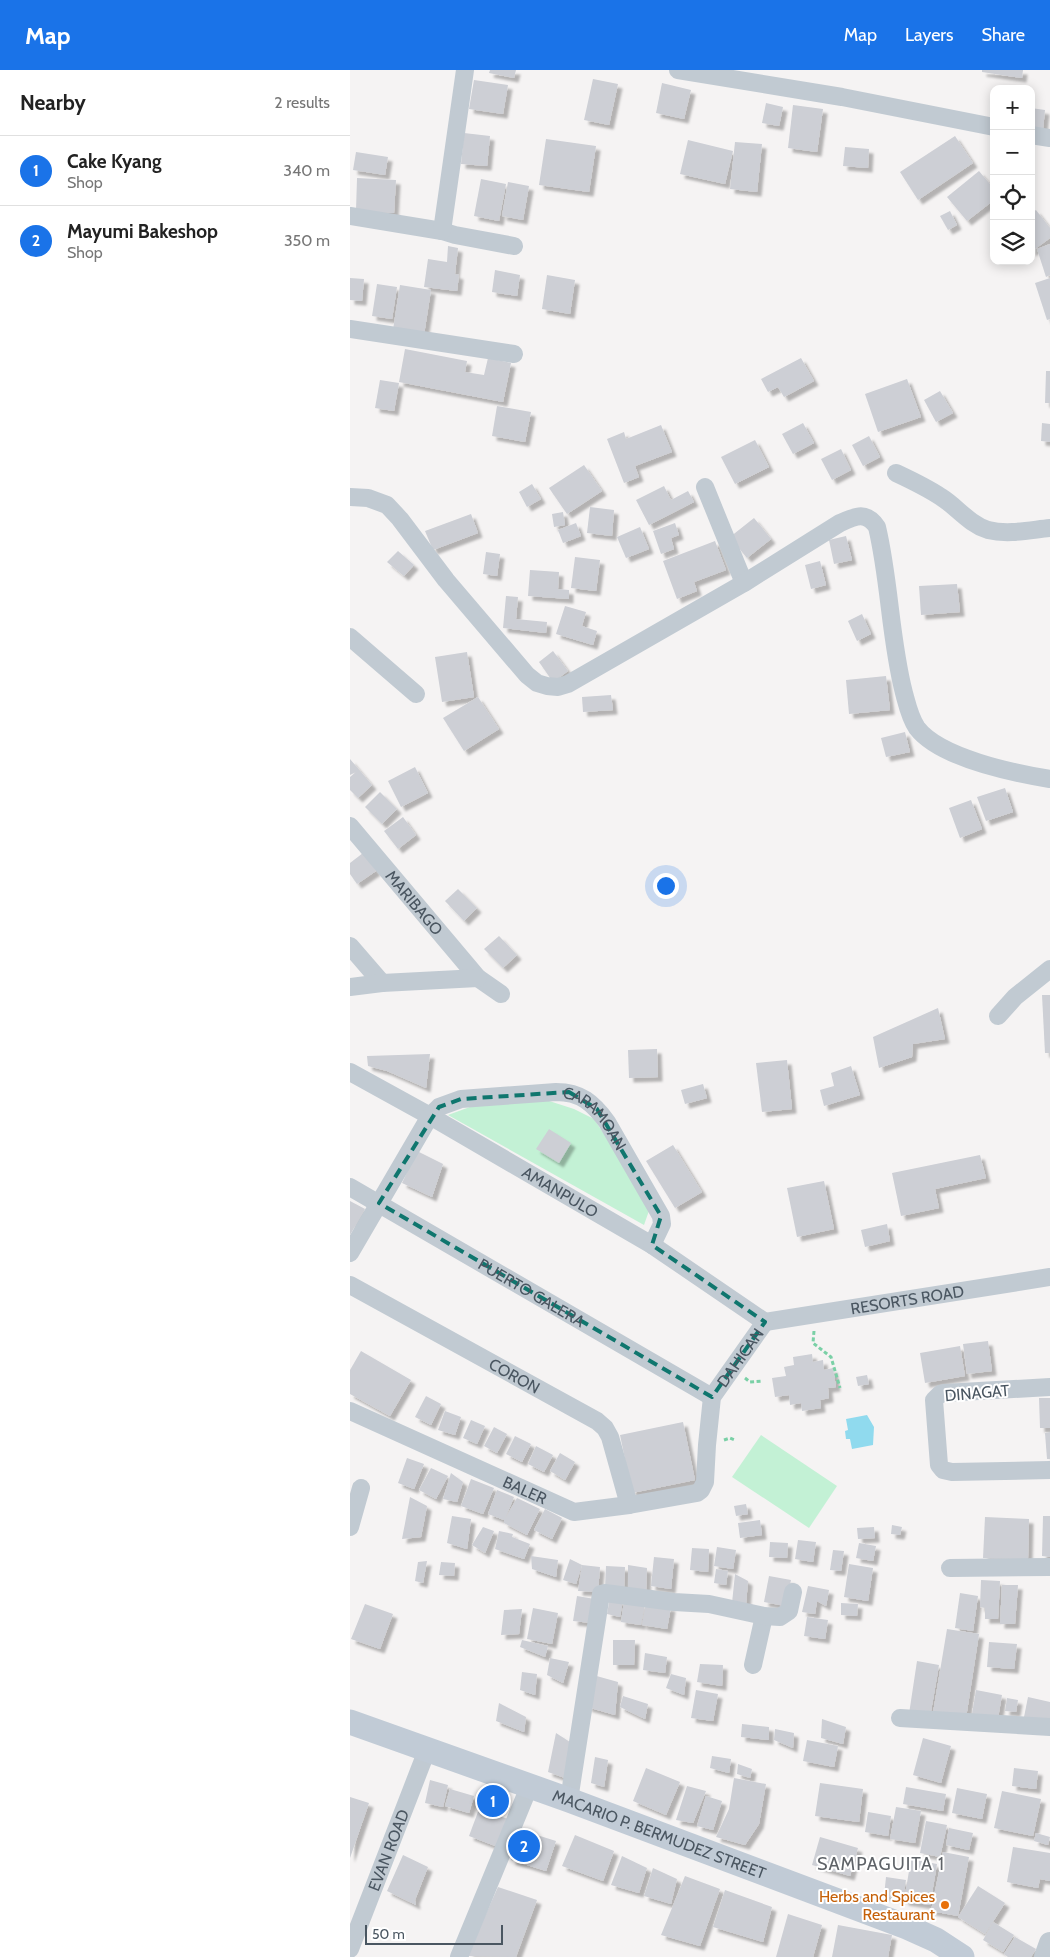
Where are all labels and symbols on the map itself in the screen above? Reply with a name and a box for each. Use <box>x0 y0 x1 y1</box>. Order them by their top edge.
street label: MARIBAGO <box>382 866 447 939</box>
your location <box>653 873 679 899</box>
street label: CARAMOAN <box>562 1083 631 1153</box>
street label: AMANPULO <box>519 1162 602 1221</box>
street label: PUERTO GALERA <box>475 1254 589 1331</box>
street label: RESORTS ROAD <box>849 1281 965 1318</box>
street label: DAHICAN <box>713 1324 767 1390</box>
street label: CORON <box>486 1354 543 1397</box>
street label: DINAGAT <box>944 1381 1011 1405</box>
street label: BALER <box>500 1472 550 1508</box>
pin: 1 <box>477 1782 509 1820</box>
street label: MACARIO P. BERMUDEZ STREET <box>550 1785 769 1883</box>
street label: EVAN ROAD <box>364 1807 413 1894</box>
pin: 2 <box>508 1827 540 1865</box>
district label: SAMPAGUITA 1 <box>817 1853 945 1875</box>
place label: Herbs and Spices Restaurant <box>819 1887 936 1924</box>
marker: Herbs and Spices Restaurant <box>939 1899 951 1911</box>
scale bar <box>365 1922 502 1945</box>

